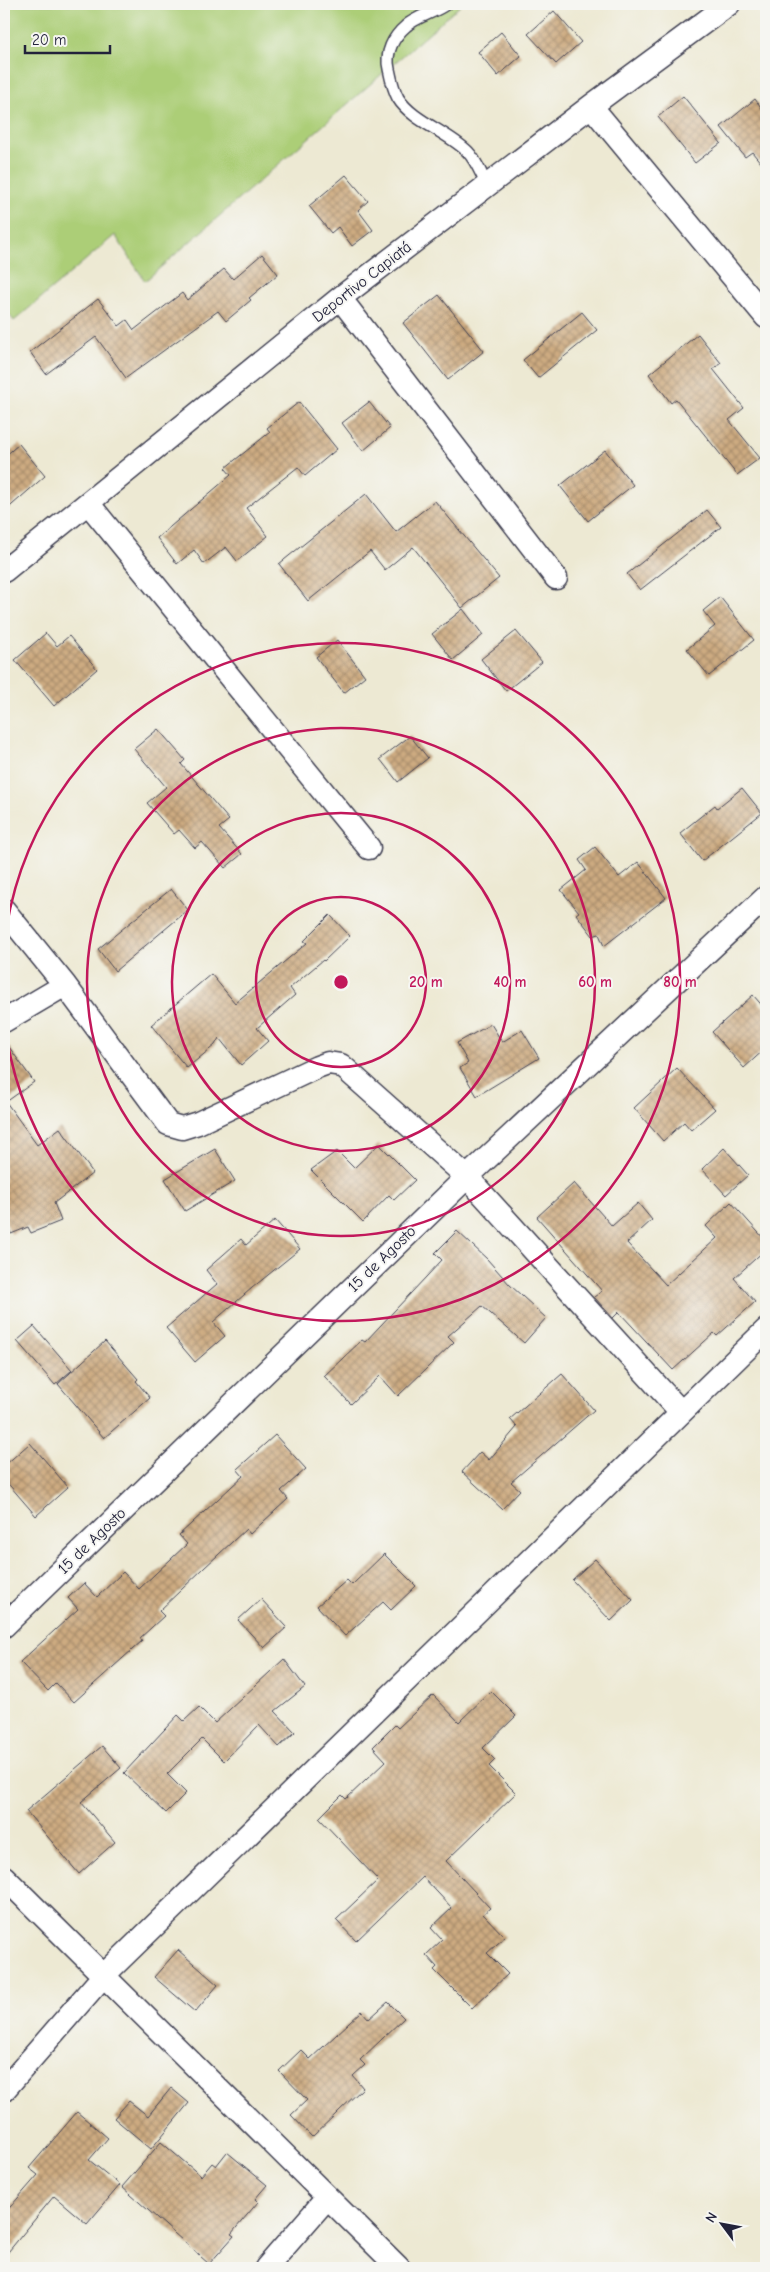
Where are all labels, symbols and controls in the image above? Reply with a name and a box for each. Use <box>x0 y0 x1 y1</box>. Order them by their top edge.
scale bar <box>25 22 110 54</box>
text: 20 m <box>32 31 66 49</box>
street label: Deportivo Capiatá <box>309 238 415 326</box>
centre of rings <box>332 973 350 991</box>
text: 20 m <box>409 973 443 991</box>
text: 40 m <box>494 973 527 991</box>
text: 60 m <box>578 973 612 991</box>
text: 80 m <box>663 973 697 991</box>
street label: 15 de Agosto <box>344 1222 420 1296</box>
street label: 15 de Agosto <box>54 1504 130 1578</box>
north arrow <box>698 2200 748 2250</box>
text: N <box>702 2209 721 2226</box>

